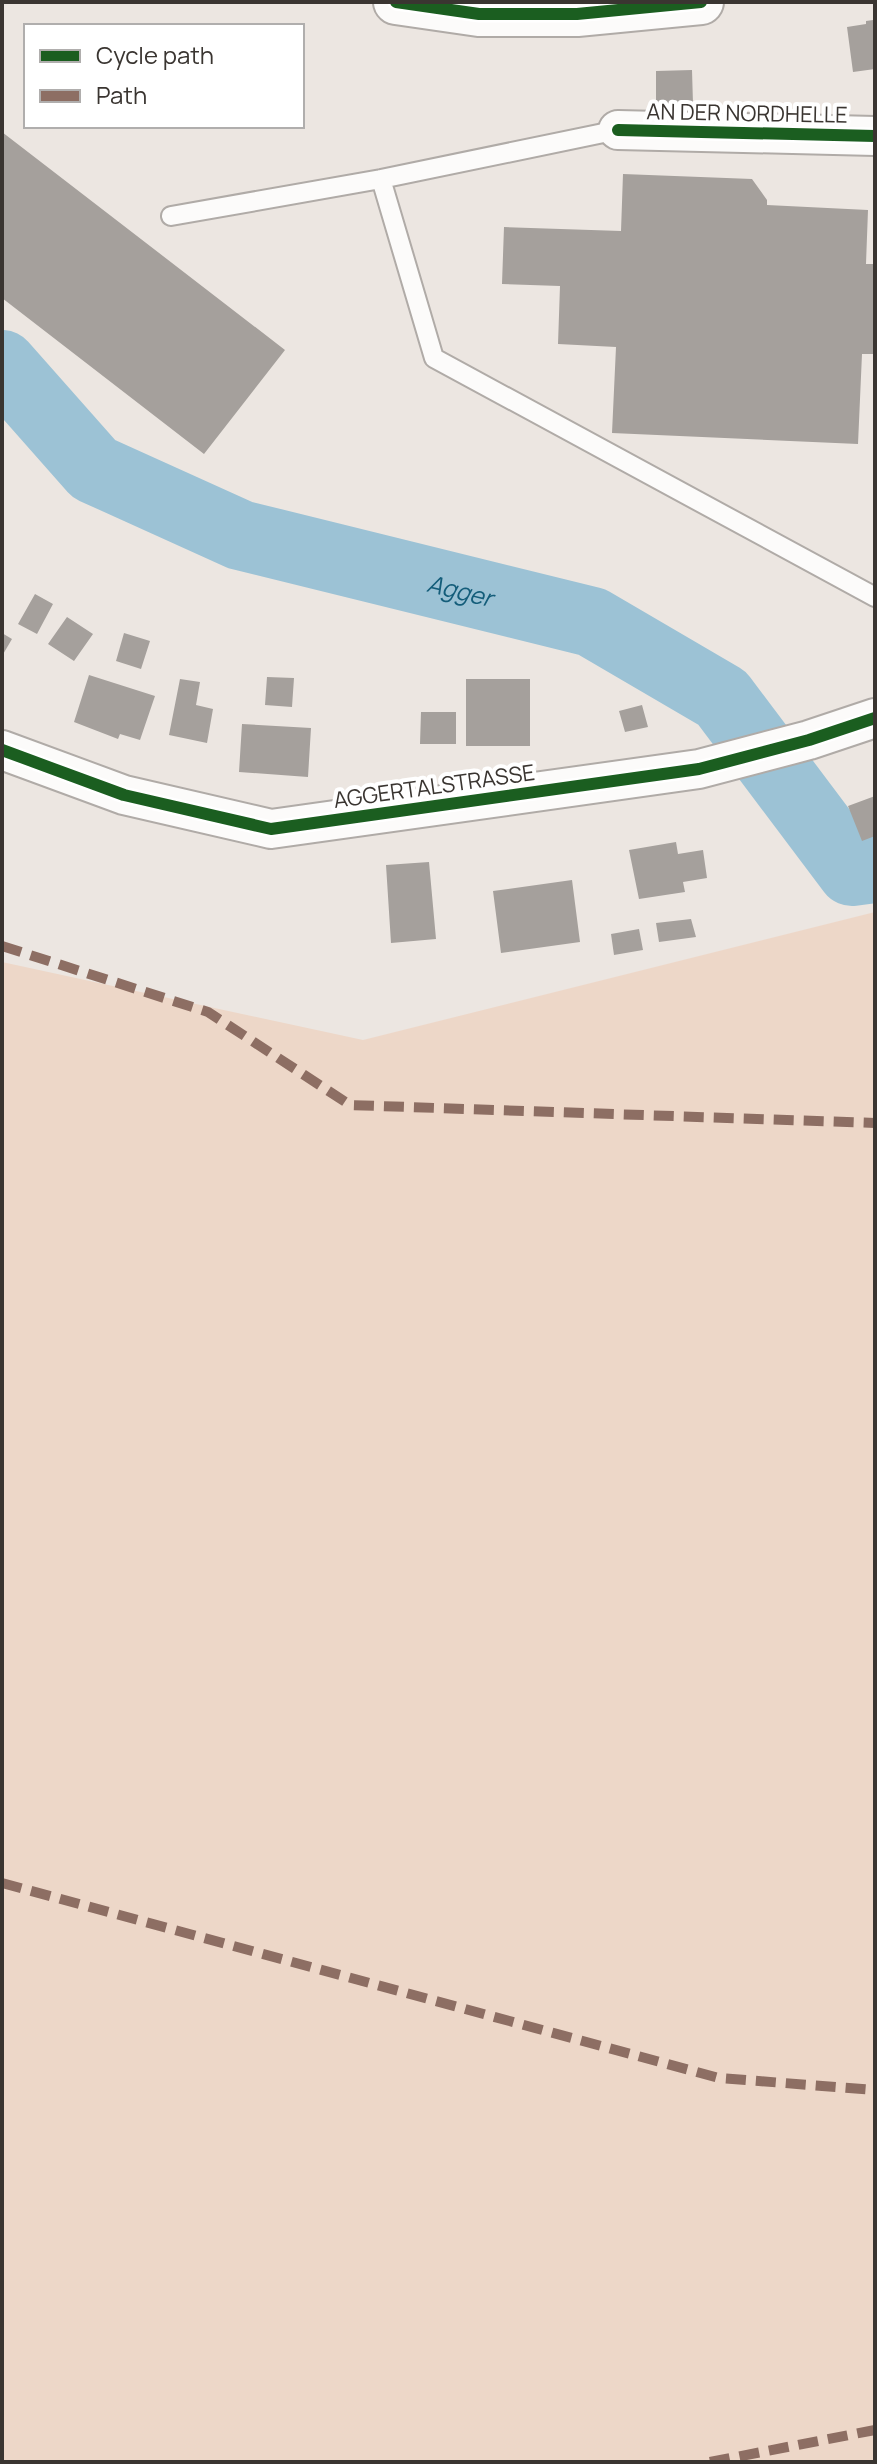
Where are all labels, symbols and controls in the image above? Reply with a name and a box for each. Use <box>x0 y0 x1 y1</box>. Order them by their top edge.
legend <box>24 24 304 128</box>
text: Cycle path <box>96 38 214 71</box>
text: Path <box>96 78 147 111</box>
street label: AN DER NORDHELLE <box>646 96 848 130</box>
water label: Agger <box>424 565 500 614</box>
street label: AGGERTALSTRASSE <box>331 757 537 815</box>

